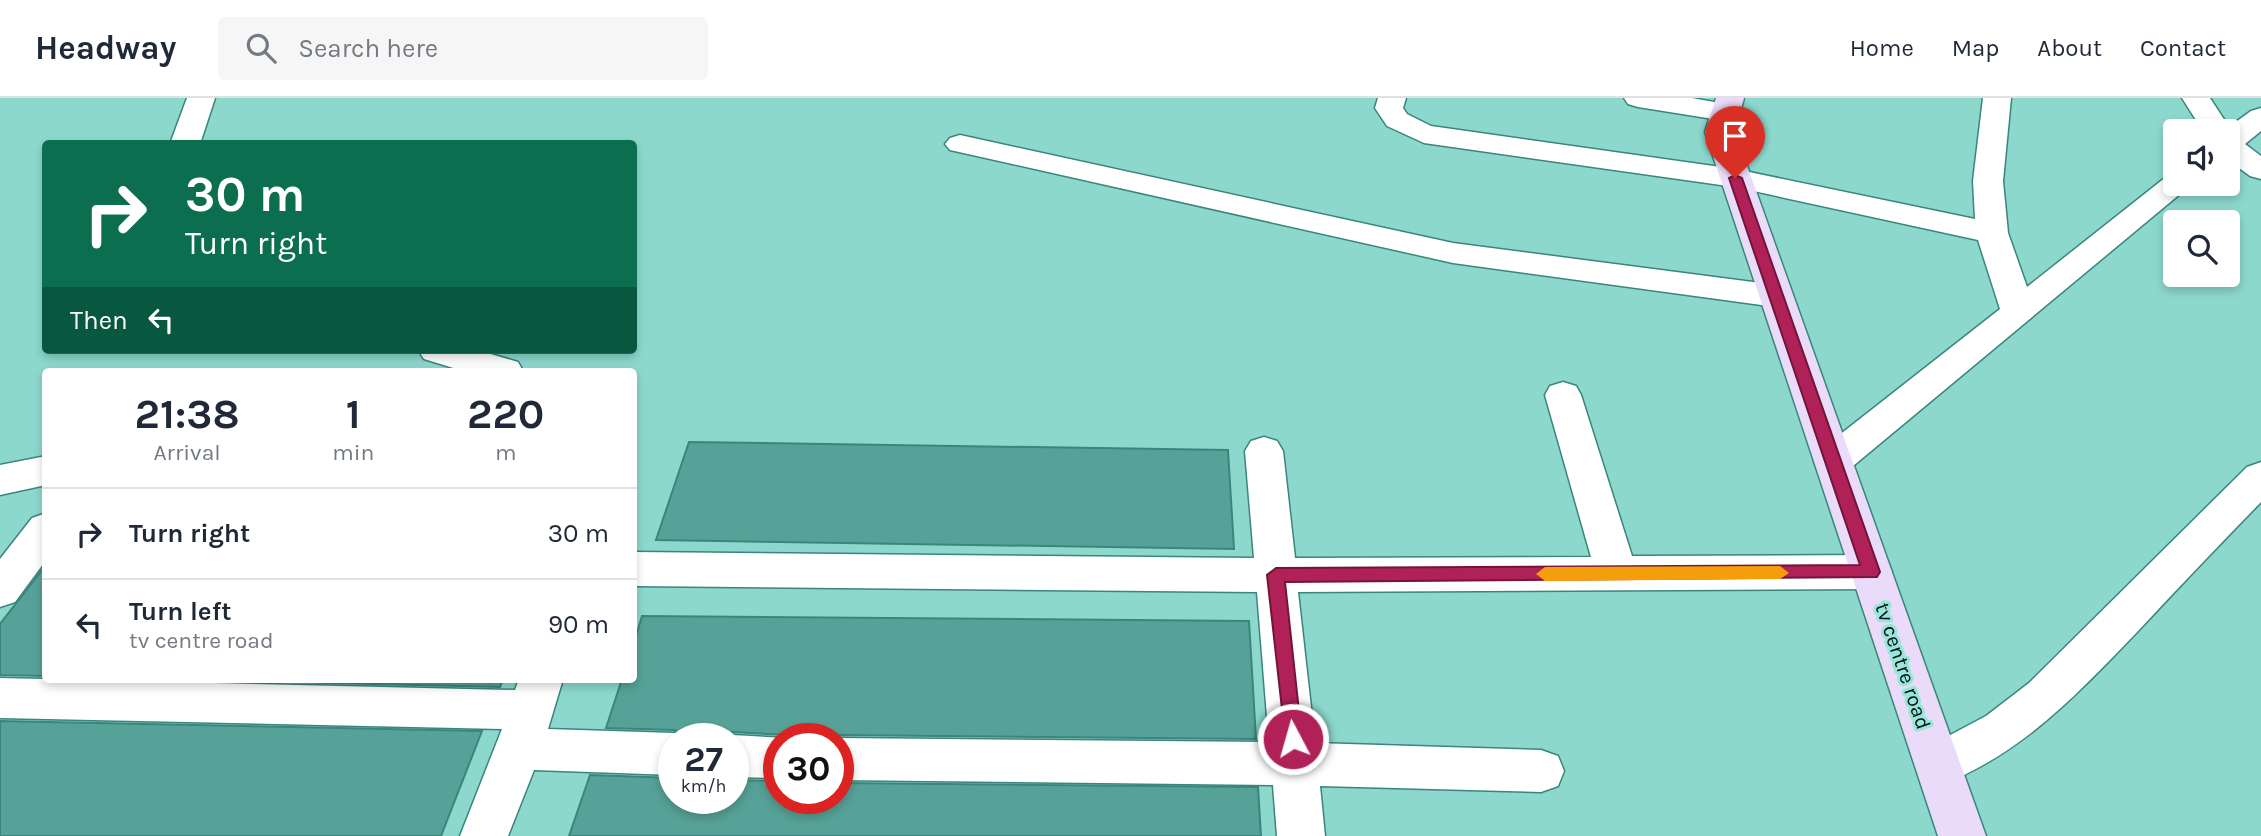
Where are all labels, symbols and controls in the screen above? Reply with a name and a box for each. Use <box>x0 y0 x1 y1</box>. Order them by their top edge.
search box <box>218 17 708 80</box>
text: Headway <box>35 29 176 67</box>
icon: search <box>242 29 280 67</box>
text: Search here <box>298 33 438 64</box>
text: Home <box>1850 34 1914 62</box>
text: Map <box>1952 34 1999 62</box>
text: About <box>2037 34 2102 62</box>
text: Contact <box>2140 34 2226 62</box>
pin <box>1705 106 1765 178</box>
icon: arrive <box>1716 117 1754 155</box>
map controls <box>2163 119 2240 287</box>
button: sound <box>2163 119 2240 196</box>
text: 30 m <box>185 166 305 223</box>
icon: right <box>70 168 161 259</box>
button: search <box>2163 210 2240 287</box>
text: Turn right <box>185 225 327 262</box>
icon: left <box>142 301 180 339</box>
text: Then <box>70 305 128 336</box>
text: 21:38 <box>135 389 240 439</box>
text: 1 <box>346 389 361 439</box>
text: 220 <box>467 389 544 439</box>
text: Arrival <box>153 439 221 466</box>
text: min <box>332 439 374 466</box>
text: m <box>495 439 516 466</box>
icon: right <box>70 515 108 553</box>
text: Turn right <box>129 518 250 549</box>
text: 30 m <box>548 518 609 549</box>
text: Turn left <box>129 596 231 627</box>
street label: tv centre road <box>1870 600 1936 732</box>
icon: left <box>70 606 108 644</box>
text: 90 m <box>548 609 609 640</box>
text: tv centre road <box>129 627 274 654</box>
position arrow <box>1256 702 1330 776</box>
speed limit sign: 30 <box>763 723 854 814</box>
text: 27 <box>684 739 723 780</box>
text: km/h <box>681 775 726 797</box>

